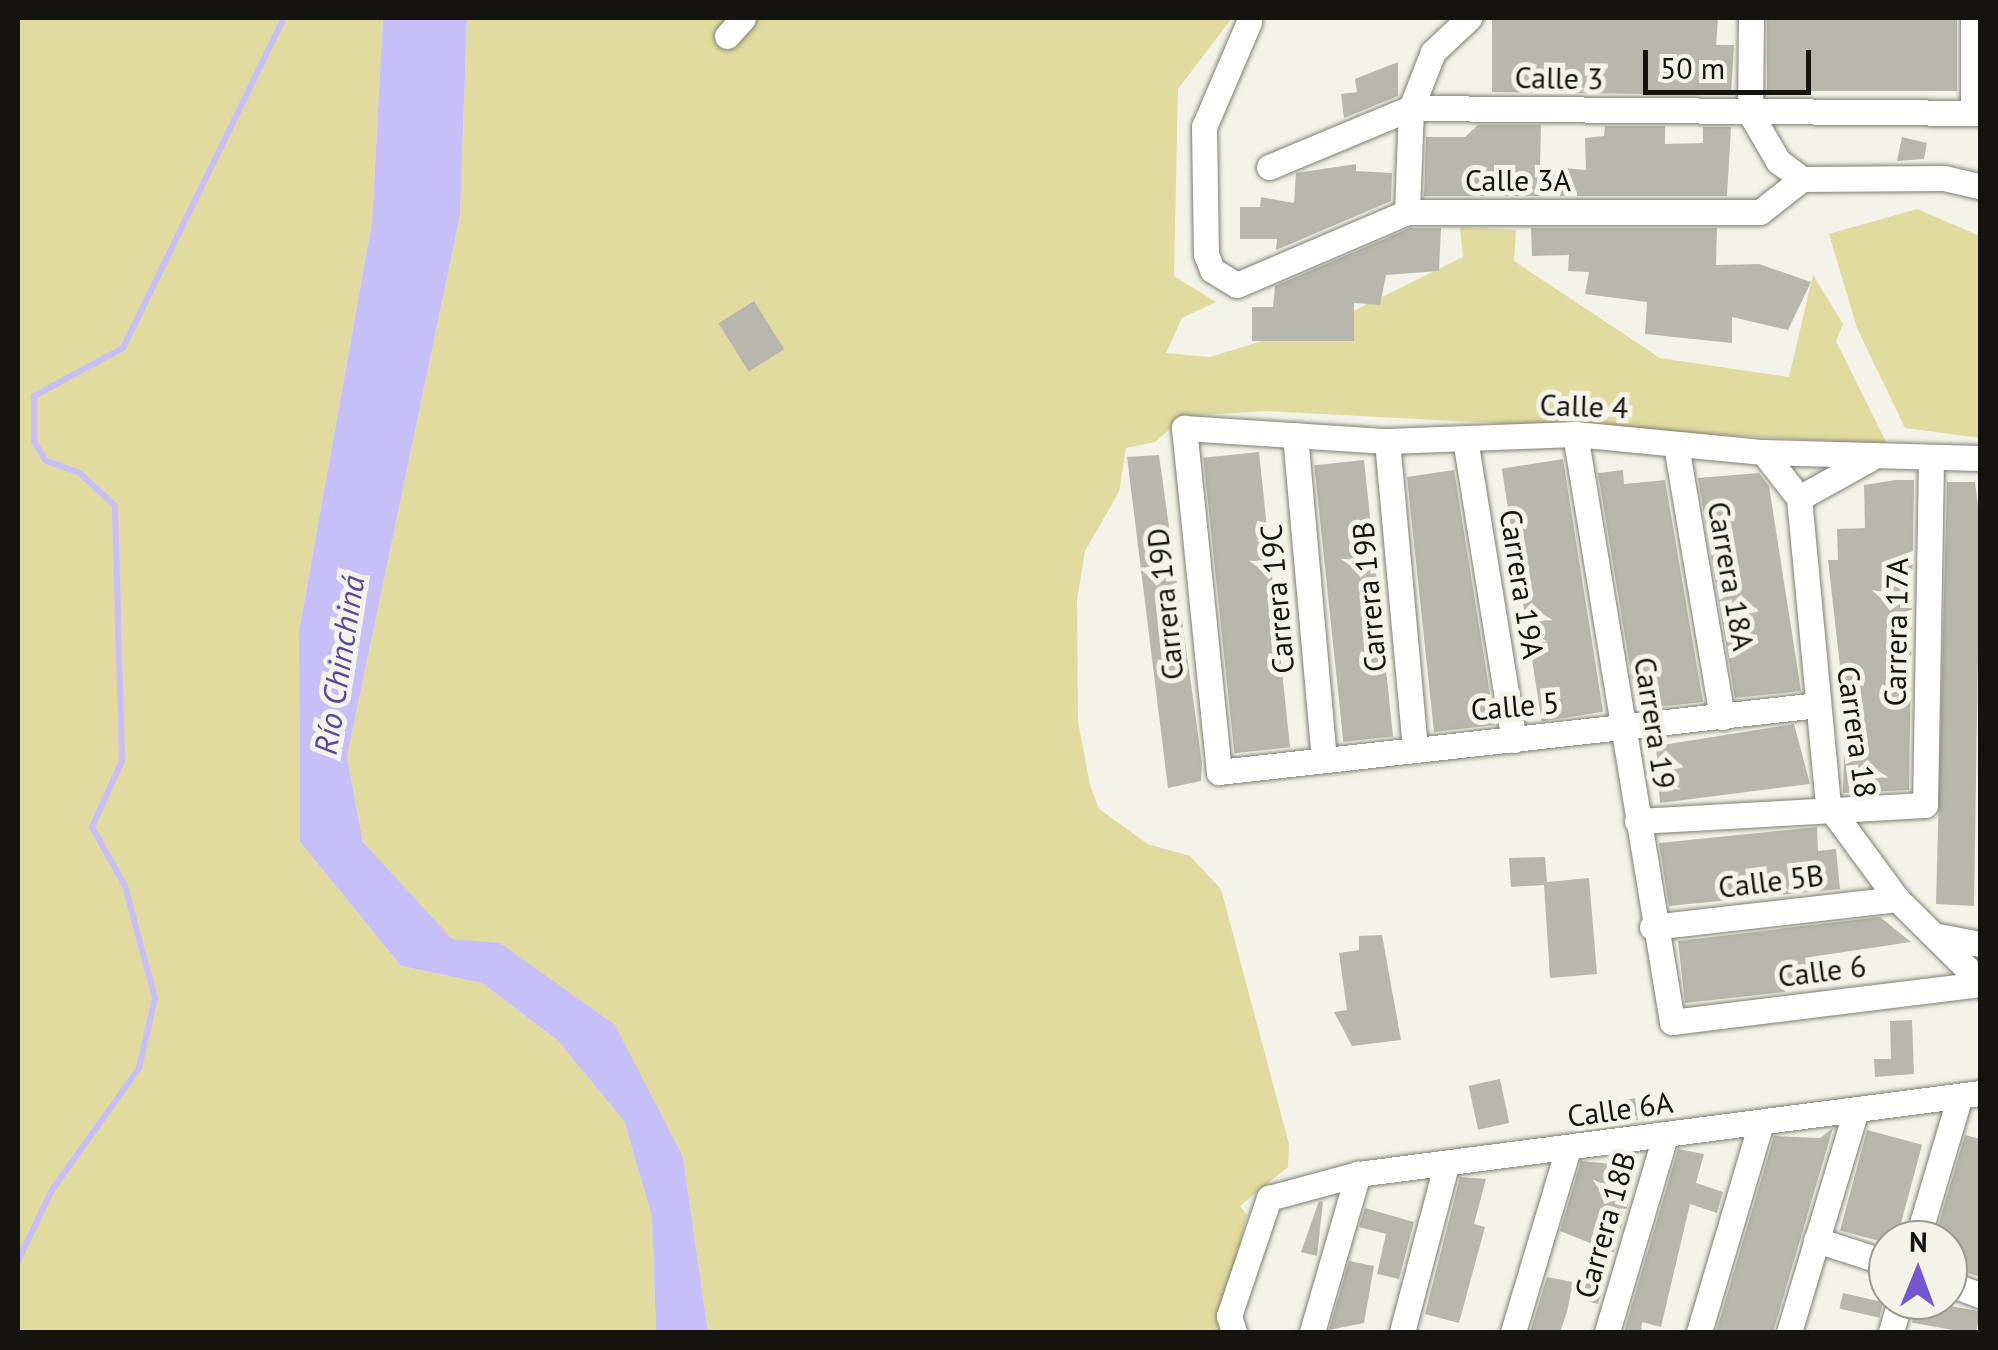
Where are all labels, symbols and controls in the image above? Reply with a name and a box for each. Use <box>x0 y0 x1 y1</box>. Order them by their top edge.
scale bar <box>1648 30 1816 92</box>
text: 50 m <box>1660 48 1725 87</box>
street label: Calle 3 <box>1514 59 1604 97</box>
street label: Calle 3A <box>1465 162 1571 198</box>
street label: Calle 4 <box>1539 386 1629 426</box>
street label: Carrera 18A <box>1700 499 1762 653</box>
street label: Carrera 19A <box>1492 507 1552 661</box>
street label: Carrera 19B <box>1345 520 1393 674</box>
street label: Carrera 19C <box>1253 523 1301 675</box>
street label: Carrera 19D <box>1139 526 1191 682</box>
street label: Carrera 17A <box>1877 557 1915 707</box>
water label: Río Chinchiná <box>306 573 372 757</box>
street label: Carrera 19 <box>1627 655 1683 791</box>
street label: Carrera 18 <box>1830 664 1884 800</box>
street label: Calle 5 <box>1469 684 1561 728</box>
street label: Calle 5B <box>1716 857 1826 905</box>
street label: Calle 6 <box>1776 948 1868 994</box>
street label: Calle 6A <box>1565 1084 1675 1134</box>
street label: Carrera 18B <box>1567 1148 1643 1302</box>
north arrow <box>1868 1220 1968 1320</box>
text: N <box>1909 1223 1928 1260</box>

